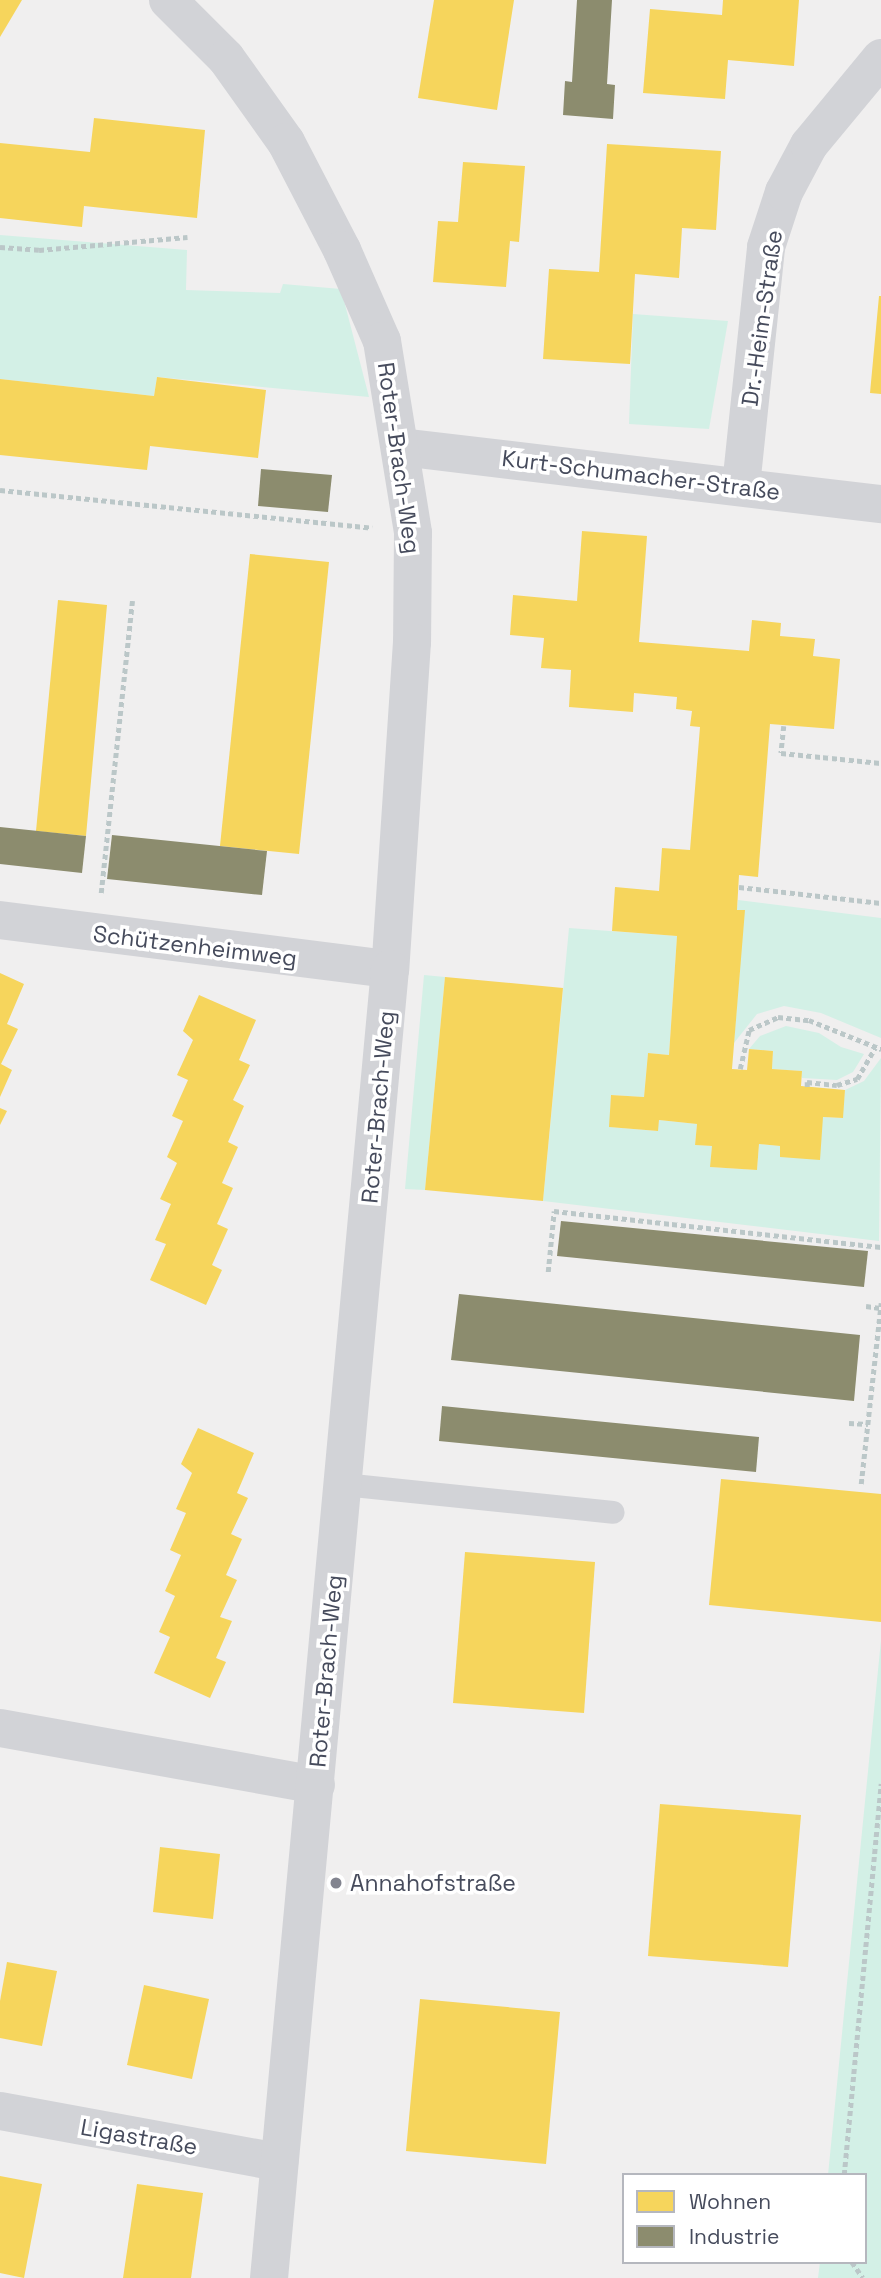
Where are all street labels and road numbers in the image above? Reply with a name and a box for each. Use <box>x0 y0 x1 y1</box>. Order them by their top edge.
street label: Dr.-Heim-Straße <box>736 228 788 408</box>
street label: Roter-Brach-Weg <box>372 360 426 556</box>
street label: Kurt-Schumacher-Straße <box>500 444 782 506</box>
street label: Schützenheimweg <box>91 920 299 972</box>
street label: Roter-Brach-Weg <box>356 1010 400 1204</box>
street label: Roter-Brach-Weg <box>304 1574 348 1768</box>
street label: Ligastraße <box>78 2113 200 2161</box>

